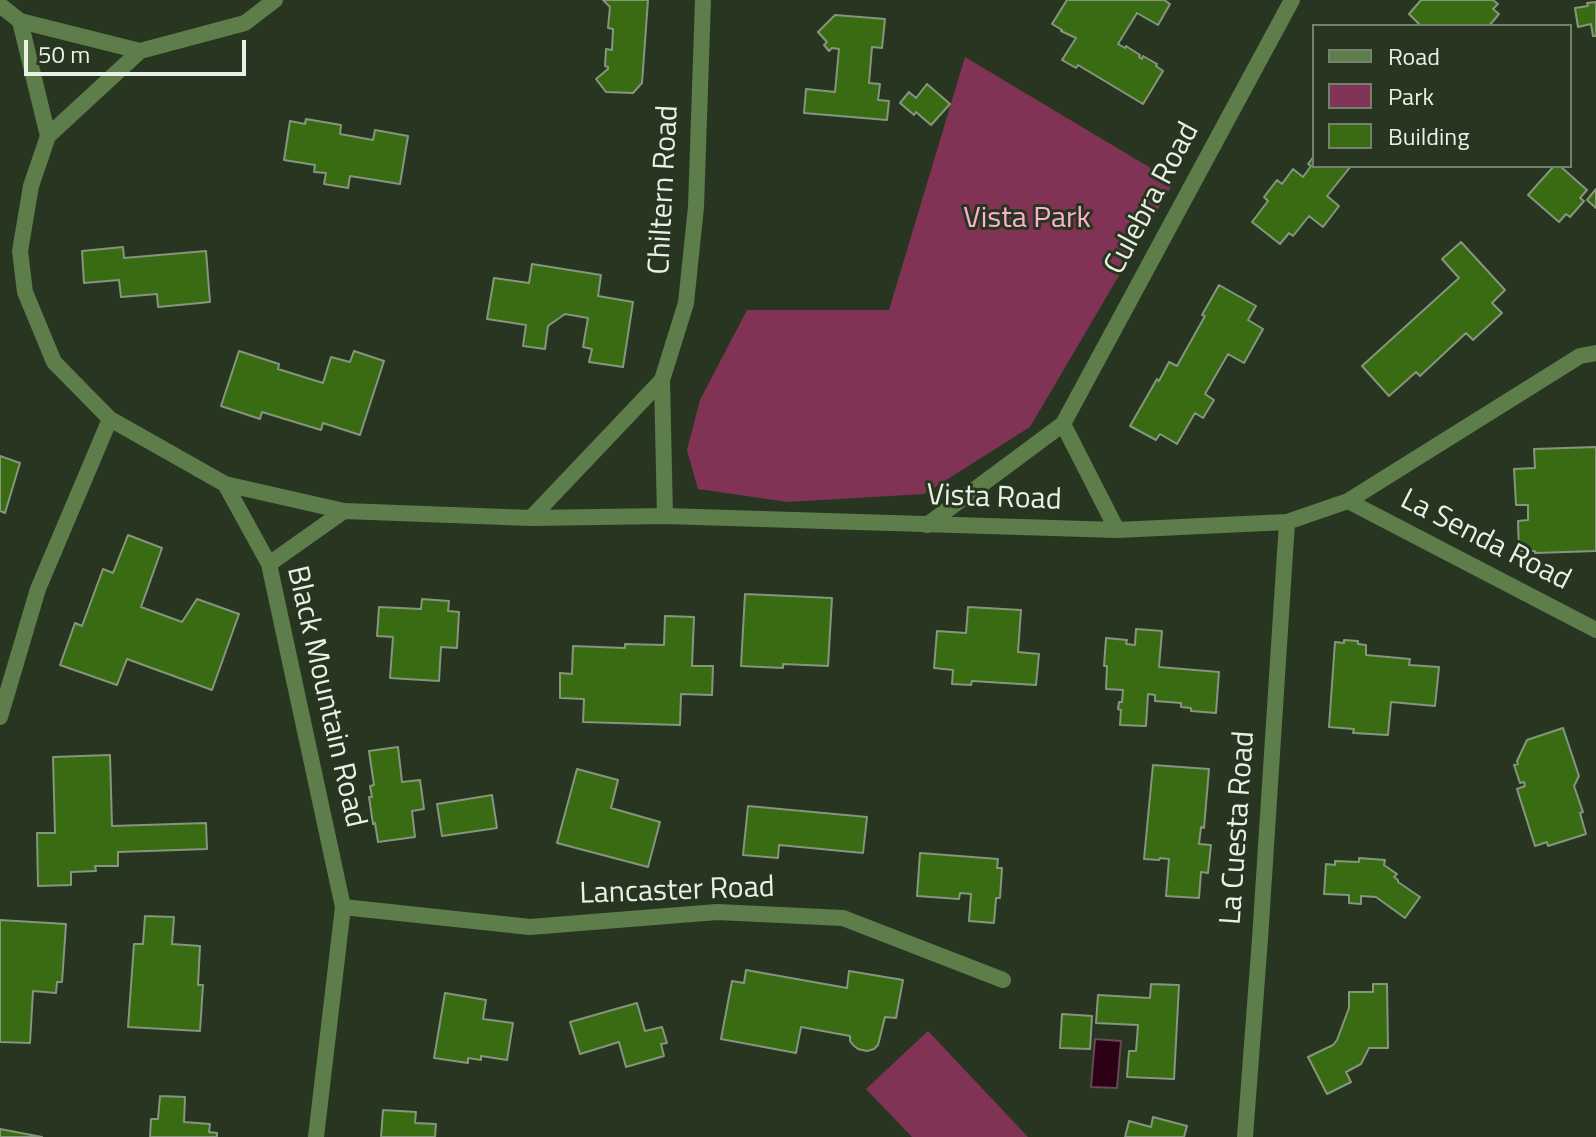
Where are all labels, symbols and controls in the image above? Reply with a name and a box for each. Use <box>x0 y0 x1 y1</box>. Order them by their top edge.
scale bar <box>28 24 250 74</box>
legend <box>1312 24 1572 168</box>
text: 50 m <box>38 36 90 72</box>
text: Road <box>1388 38 1440 74</box>
text: Park <box>1388 78 1434 114</box>
street label: Chiltern Road <box>643 104 687 276</box>
street label: Culebra Road <box>1098 117 1208 281</box>
text: Building <box>1388 118 1470 154</box>
park label: Vista Park <box>963 202 1091 238</box>
street label: Vista Road <box>926 479 1062 519</box>
street label: La Senda Road <box>1394 483 1576 599</box>
street label: Black Mountain Road <box>277 563 373 831</box>
street label: La Cuesta Road <box>1214 730 1264 926</box>
street label: Lancaster Road <box>579 871 775 913</box>

